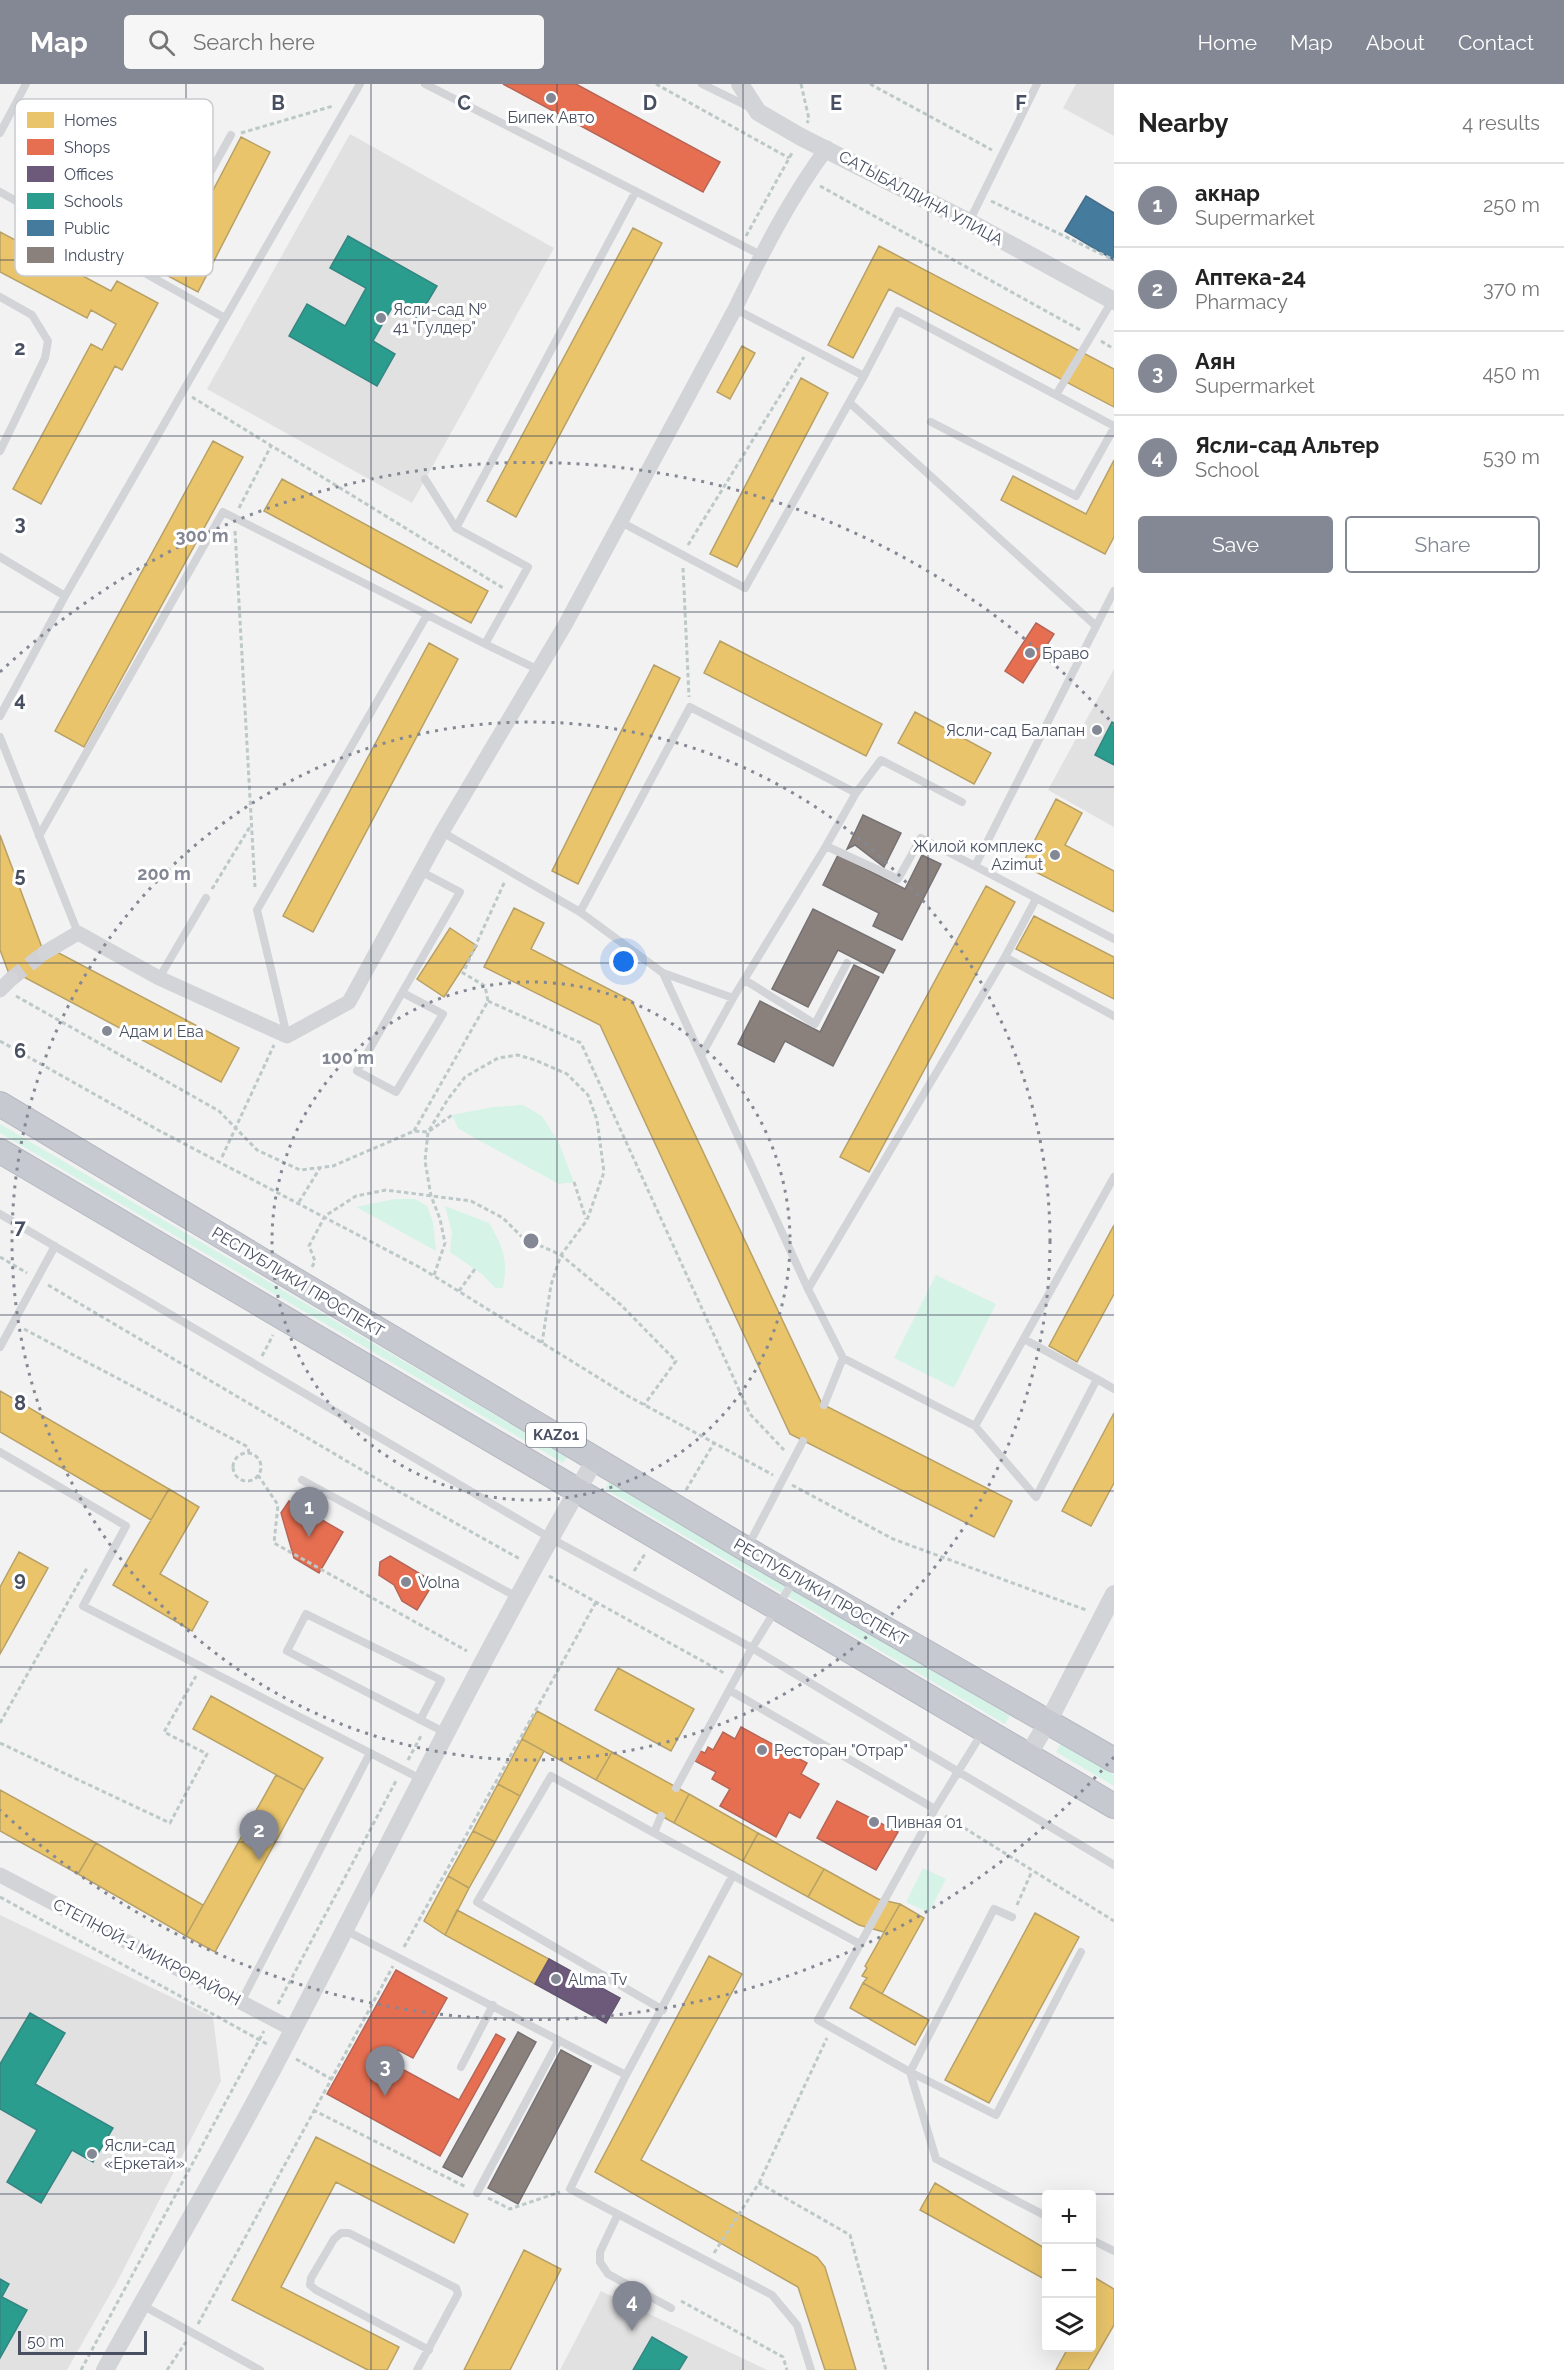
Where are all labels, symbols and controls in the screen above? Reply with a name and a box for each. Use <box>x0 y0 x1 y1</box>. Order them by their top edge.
search box <box>124 15 544 69</box>
text: Map <box>30 26 88 59</box>
icon: search <box>145 26 178 59</box>
text: Search here <box>193 29 315 55</box>
text: Home <box>1198 30 1257 55</box>
text: Map <box>1290 30 1333 55</box>
text: About <box>1366 30 1425 55</box>
text: Contact <box>1458 30 1534 55</box>
text: B <box>271 91 285 115</box>
text: C <box>457 91 471 115</box>
marker: Бипек Авто <box>544 91 558 105</box>
text: D <box>643 91 657 115</box>
text: E <box>830 91 842 115</box>
text: F <box>1015 91 1027 115</box>
legend <box>15 99 213 276</box>
place label: Бипек Авто <box>508 108 594 127</box>
text: Nearby <box>1138 108 1228 138</box>
text: Homes <box>64 111 117 130</box>
text: 4 results <box>1462 111 1540 135</box>
text: Shops <box>64 138 110 157</box>
street label: САТЫБАЛДИНА УЛИЦА <box>836 147 1006 249</box>
text: Offices <box>64 165 114 184</box>
text: акнар <box>1195 180 1260 206</box>
text: Schools <box>64 192 123 211</box>
text: 1 <box>1153 193 1162 217</box>
text: 250 m <box>1483 193 1540 217</box>
text: Supermarket <box>1195 206 1315 230</box>
text: Public <box>64 219 110 238</box>
text: Industry <box>64 246 124 265</box>
text: Аптека-24 <box>1195 264 1306 290</box>
text: 2 <box>1152 277 1163 301</box>
text: 370 m <box>1483 277 1540 301</box>
text: Pharmacy <box>1195 290 1288 314</box>
place label: Ясли-сад № 41 "Гулдер" <box>393 300 486 337</box>
marker: Ясли-сад № 41 "Гулдер" <box>374 311 388 325</box>
text: 2 <box>14 336 26 360</box>
text: Аян <box>1195 348 1235 374</box>
text: 3 <box>1152 361 1163 385</box>
text: 450 m <box>1482 361 1540 385</box>
text: Supermarket <box>1195 374 1315 398</box>
text: Ясли-сад Альтер <box>1195 432 1379 458</box>
text: 4 <box>1152 445 1163 469</box>
text: 530 m <box>1483 445 1540 469</box>
text: School <box>1195 458 1259 482</box>
text: 3 <box>14 511 26 535</box>
button: Save <box>1138 516 1333 573</box>
button: Share <box>1345 516 1540 573</box>
text: 300 m <box>175 525 229 546</box>
place label: Браво <box>1042 644 1089 663</box>
marker: Браво <box>1023 646 1037 660</box>
text: 4 <box>14 687 26 711</box>
place label: Ясли-сад Балапан <box>946 721 1085 740</box>
marker: Ясли-сад Балапан <box>1090 723 1104 737</box>
place label: Жилой комплекс Azimut <box>913 837 1044 874</box>
marker: Жилой комплекс Azimut <box>1048 848 1062 862</box>
text: 5 <box>14 863 26 887</box>
text: 200 m <box>137 863 191 884</box>
your location <box>609 947 638 976</box>
place label: Адам и Ева <box>119 1022 204 1041</box>
marker: Адам и Ева <box>100 1024 114 1038</box>
text: 6 <box>14 1039 26 1063</box>
text: 100 m <box>322 1047 374 1068</box>
text: 7 <box>14 1215 26 1239</box>
street label: РЕСПУБЛИКИ ПРОСПЕКТ <box>208 1223 388 1341</box>
centre of rings <box>521 1231 541 1251</box>
text: 8 <box>14 1391 26 1415</box>
road number: KАZ01 <box>526 1423 586 1447</box>
pin: 1 <box>290 1488 328 1537</box>
street label: РЕСПУБЛИКИ ПРОСПЕКТ <box>731 1534 912 1650</box>
text: 9 <box>14 1567 26 1591</box>
place label: Volna <box>418 1573 460 1592</box>
marker: Volna <box>399 1575 413 1589</box>
place label: Ресторан "Отрар" <box>774 1741 908 1760</box>
marker: Ресторан "Отрар" <box>755 1743 769 1757</box>
pin: 2 <box>240 1810 278 1860</box>
place label: Пивная 01 <box>886 1813 963 1832</box>
marker: Пивная 01 <box>867 1815 881 1829</box>
street label: СТЕПНОЙ-1 МИКРОРАЙОН <box>50 1894 244 2010</box>
place label: Alma Tv <box>568 1970 628 1989</box>
marker: Alma Tv <box>549 1972 563 1986</box>
pin: 3 <box>366 2046 404 2096</box>
place label: Ясли-сад «Еркетай» <box>104 2136 185 2173</box>
marker: Ясли-сад «Еркетай» <box>85 2147 99 2161</box>
map controls <box>1042 2190 1096 2352</box>
button: + <box>1042 2190 1096 2244</box>
button: − <box>1042 2244 1096 2298</box>
pin: 4 <box>612 2282 652 2331</box>
button: layers <box>1042 2298 1096 2352</box>
scale bar <box>18 2328 147 2356</box>
text: 50 m <box>27 2332 64 2351</box>

